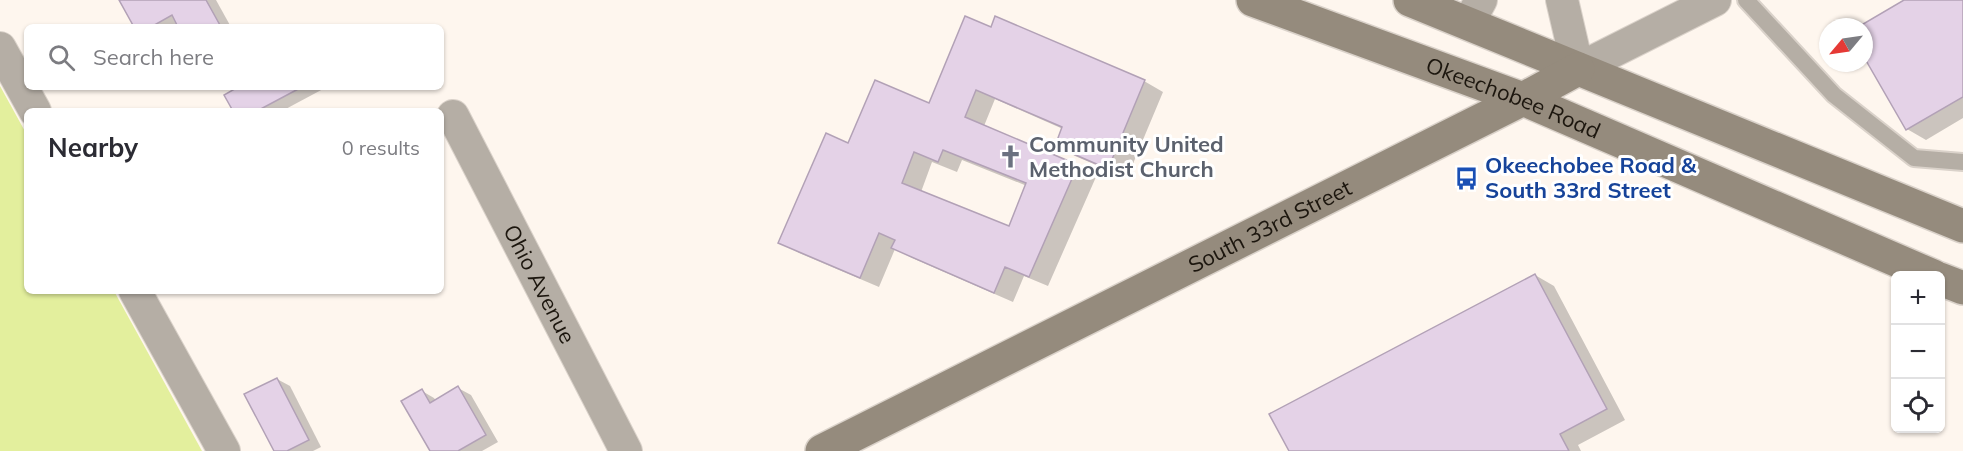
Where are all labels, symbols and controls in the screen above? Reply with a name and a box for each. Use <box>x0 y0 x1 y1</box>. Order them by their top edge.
north arrow <box>1819 18 1873 72</box>
search box <box>24 24 444 90</box>
icon: search <box>45 41 78 74</box>
text: Search here <box>93 43 214 71</box>
street label: Okeechobee Road <box>1422 51 1605 145</box>
place label: Community United Methodist Church <box>1029 130 1224 183</box>
text: Nearby <box>48 131 138 164</box>
text: 0 results <box>342 135 420 160</box>
church icon: Community United Methodist Church <box>998 144 1024 170</box>
place label: Okeechobee Road & South 33rd Street <box>1485 151 1697 204</box>
bus stop icon: Okeechobee Road & South 33rd Street <box>1454 165 1480 191</box>
street label: South 33rd Street <box>1183 173 1356 279</box>
street label: Ohio Avenue <box>497 220 582 348</box>
map controls <box>1891 271 1945 433</box>
button: + <box>1891 271 1945 325</box>
button: − <box>1891 325 1945 379</box>
button: locate <box>1891 379 1945 433</box>

